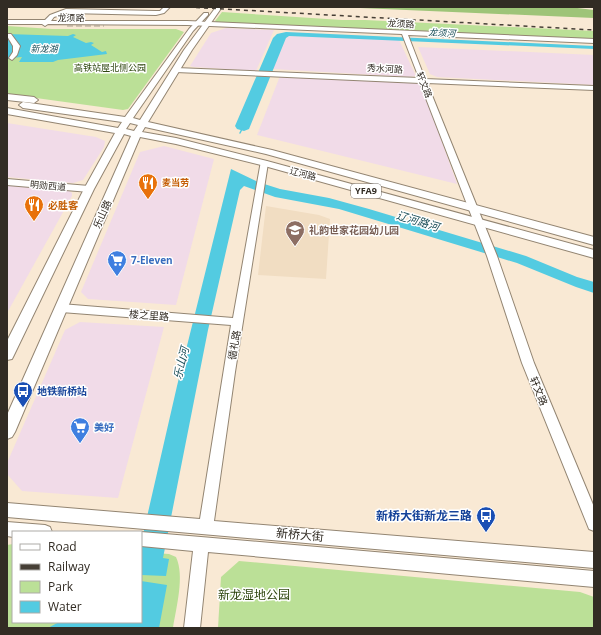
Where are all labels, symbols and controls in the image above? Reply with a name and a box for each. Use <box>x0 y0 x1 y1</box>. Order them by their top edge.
street label: 龙须路 <box>57 11 85 24</box>
street label: 龙须路 <box>387 16 415 31</box>
water label: 龙须河 <box>428 25 458 40</box>
water label: 新龙湖 <box>30 42 59 55</box>
park label: 高铁站屋北侧公园 <box>74 61 146 74</box>
street label: 秀水河路 <box>367 61 403 76</box>
street label: 轩文路 <box>413 70 436 100</box>
street label: 辽河路 <box>288 164 318 183</box>
restaurant icon: 麦当劳 <box>137 172 159 200</box>
place label: 麦当劳 <box>162 176 189 189</box>
street label: 明勋西道 <box>30 177 67 194</box>
road number: YFA9 <box>351 184 381 198</box>
restaurant icon: 必胜客 <box>23 194 45 222</box>
street label: 乐山路 <box>90 197 114 231</box>
place label: 必胜客 <box>48 198 79 212</box>
water label: 辽河路河 <box>395 207 443 235</box>
school or university icon: 礼韵世家花园幼儿园 <box>284 219 306 247</box>
place label: 礼韵世家花园幼儿园 <box>309 223 399 237</box>
supermarket icon: 7-Eleven <box>106 249 128 277</box>
place label: 7-Eleven <box>131 253 173 267</box>
street label: 楼之里路 <box>129 307 169 323</box>
street label: 循礼路 <box>225 329 243 361</box>
water label: 乐山河 <box>169 343 192 381</box>
street label: 轩文路 <box>527 374 551 408</box>
bus stop icon: 地铁新桥站 <box>12 380 34 408</box>
place label: 地铁新桥站 <box>37 384 87 398</box>
supermarket icon: 美好 <box>69 416 91 444</box>
place label: 美好 <box>94 420 114 434</box>
bus stop icon: 新桥大街新龙三路 <box>475 505 497 533</box>
place label: 新桥大街新龙三路 <box>376 507 472 524</box>
street label: 新桥大街 <box>275 524 325 545</box>
legend <box>12 531 142 623</box>
text: Road <box>48 538 77 555</box>
text: Railway <box>48 558 91 575</box>
text: Park <box>48 578 74 595</box>
park label: 新龙湿地公园 <box>218 586 290 603</box>
text: Water <box>48 598 82 615</box>

